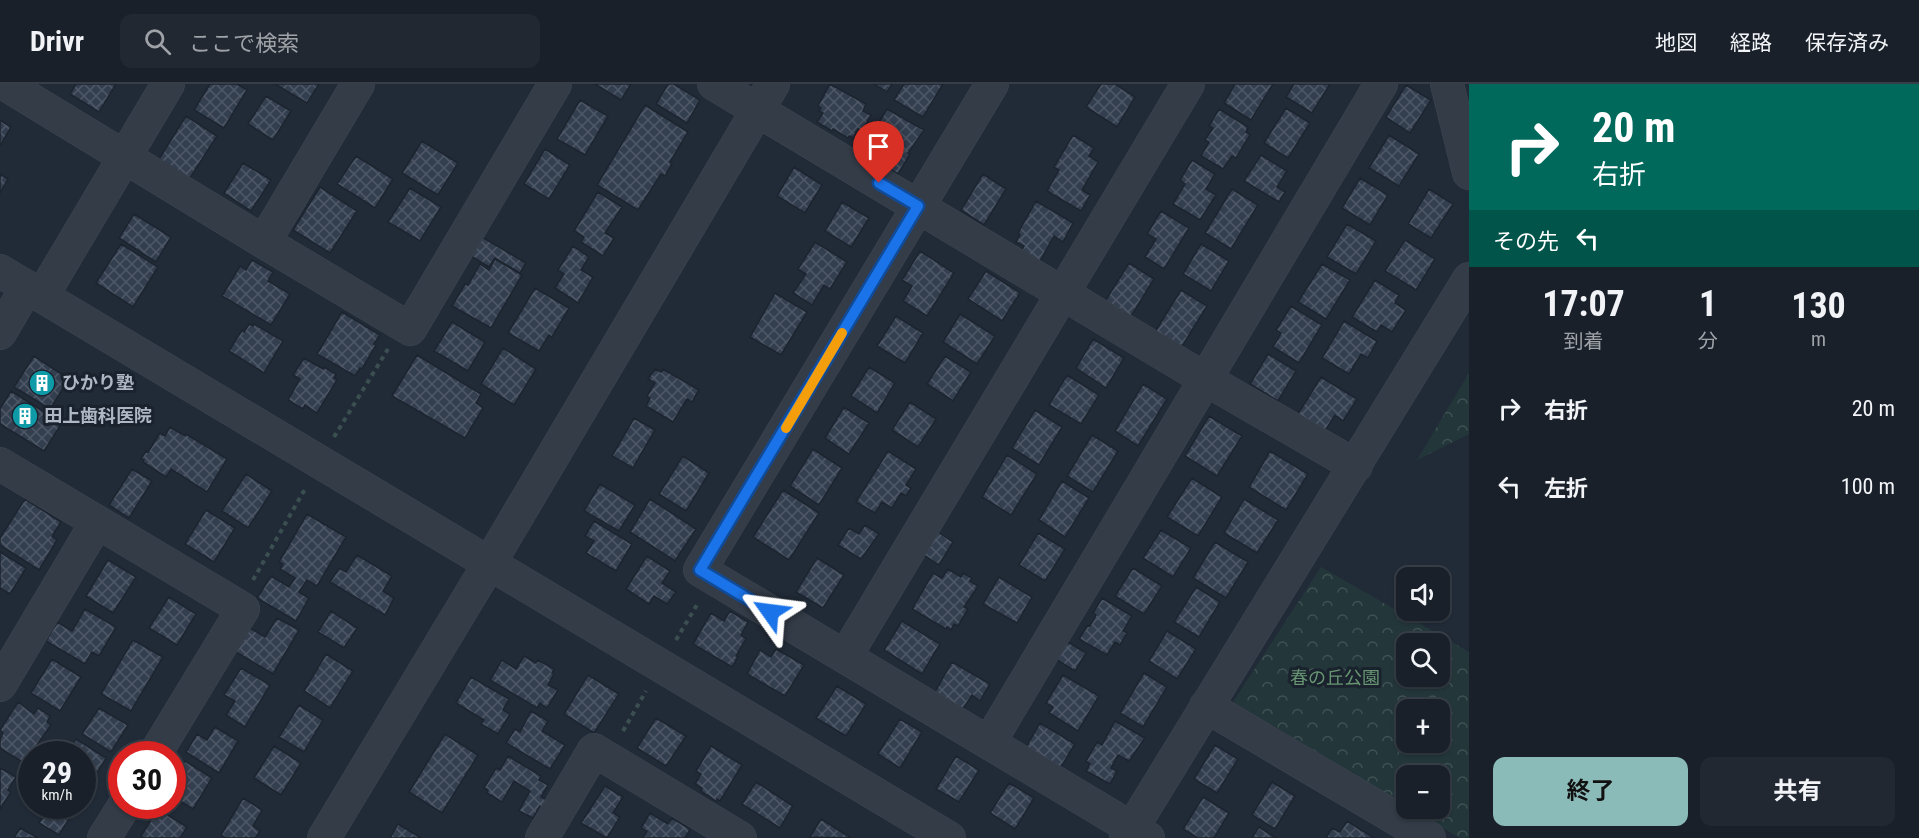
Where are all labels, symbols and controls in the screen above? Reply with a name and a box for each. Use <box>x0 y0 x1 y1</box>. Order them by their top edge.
search box <box>120 14 540 68</box>
text: Drivr <box>30 25 84 58</box>
icon: search <box>141 25 174 58</box>
text: ここで検索 <box>189 31 299 56</box>
text: 地図 <box>1655 31 1697 55</box>
text: 経路 <box>1730 31 1772 55</box>
text: 保存済み <box>1805 31 1889 55</box>
text: 20 m <box>1592 103 1675 152</box>
icon: right <box>1493 108 1571 186</box>
pin <box>853 121 904 183</box>
icon: arrive <box>862 130 895 163</box>
text: 右折 <box>1592 159 1646 191</box>
icon: left <box>1571 222 1604 255</box>
text: その先 <box>1493 229 1559 254</box>
text: 17:07 <box>1542 283 1625 325</box>
text: 1 <box>1699 283 1717 325</box>
text: 130 <box>1791 285 1846 327</box>
text: m <box>1811 327 1826 351</box>
text: 到着 <box>1564 329 1604 353</box>
text: 分 <box>1698 329 1718 353</box>
building icon: ひかり塾 <box>27 368 57 398</box>
place label: ひかり塾 <box>62 372 134 393</box>
icon: right <box>1493 392 1526 425</box>
text: 20 m <box>1852 396 1895 421</box>
text: 右折 <box>1544 398 1588 423</box>
building icon: 田上歯科医院 <box>10 401 40 431</box>
place label: 田上歯科医院 <box>44 405 152 426</box>
icon: left <box>1493 470 1526 503</box>
text: 100 m <box>1841 474 1895 499</box>
text: 左折 <box>1544 476 1588 501</box>
map controls <box>1396 567 1450 819</box>
button: sound <box>1396 567 1450 621</box>
position arrow <box>738 580 802 644</box>
button: search <box>1396 633 1450 687</box>
park label: 春の丘公園 <box>1290 667 1380 688</box>
button: + <box>1396 699 1450 753</box>
speed limit sign: 30 <box>108 741 186 819</box>
text: 29 <box>42 755 72 790</box>
button: 終了 <box>1493 757 1688 826</box>
button: 共有 <box>1700 757 1895 826</box>
button: − <box>1396 765 1450 819</box>
text: km/h <box>42 786 72 804</box>

